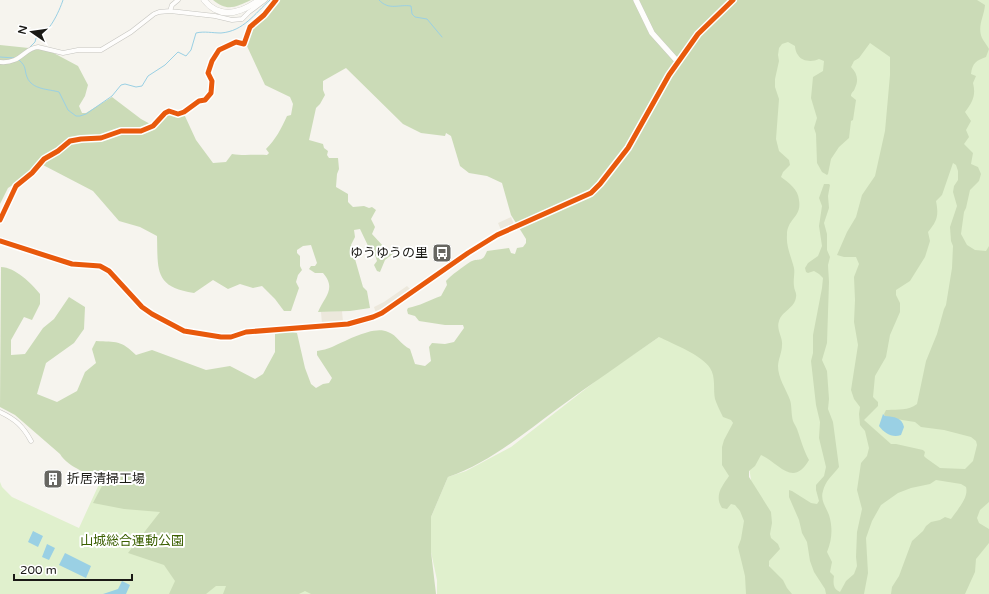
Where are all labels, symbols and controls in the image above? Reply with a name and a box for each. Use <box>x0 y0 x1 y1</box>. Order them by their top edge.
north arrow <box>12 12 52 52</box>
text: N <box>15 24 30 36</box>
bus stop icon: ゆうゆうの里 <box>431 242 453 264</box>
place label: ゆうゆうの里 <box>350 245 428 261</box>
building icon: 折居清掃工場 <box>42 468 64 490</box>
place label: 折居清掃工場 <box>67 471 145 487</box>
park label: 山城総合運動公園 <box>80 533 184 549</box>
scale bar <box>14 556 132 582</box>
text: 200 m <box>20 563 57 577</box>

